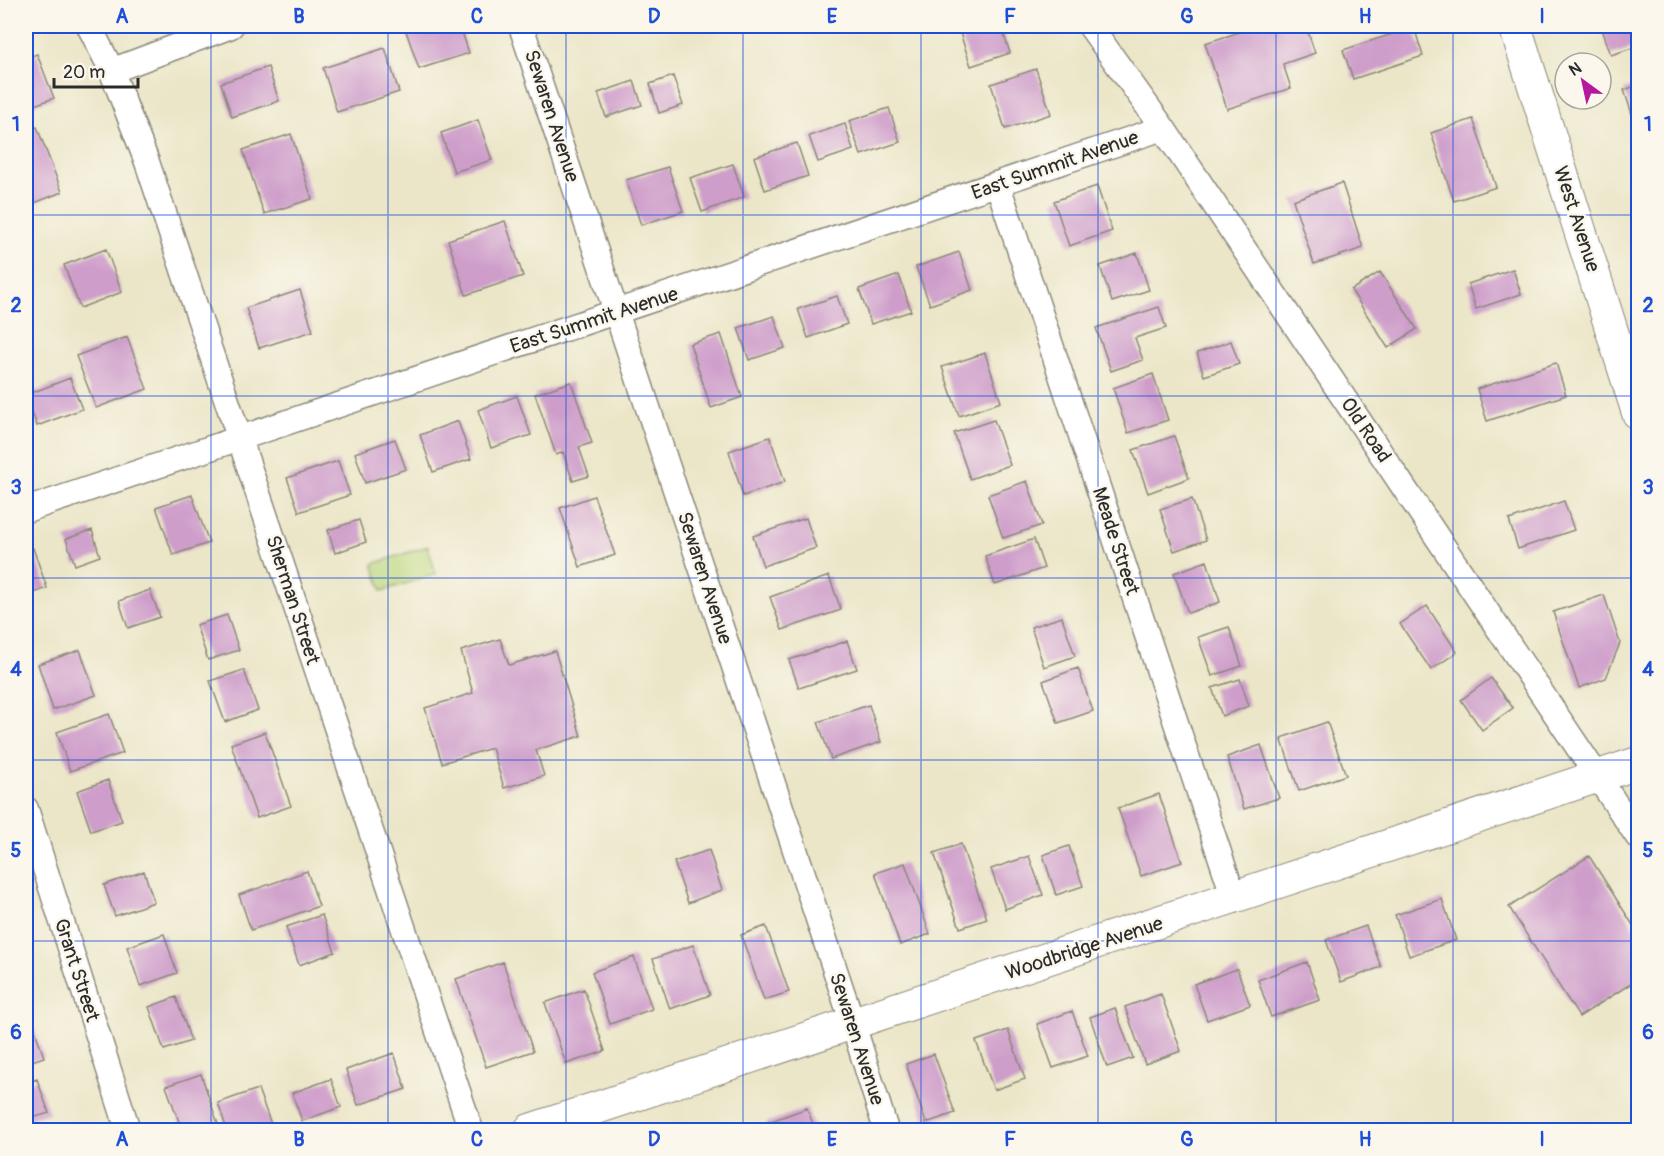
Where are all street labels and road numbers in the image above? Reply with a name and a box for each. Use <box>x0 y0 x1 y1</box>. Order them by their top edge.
street label: Sewaren Avenue <box>519 47 585 185</box>
street label: East Summit Avenue <box>968 125 1142 205</box>
street label: West Avenue <box>1548 163 1606 275</box>
street label: East Summit Avenue <box>507 281 681 359</box>
street label: Old Road <box>1335 393 1397 467</box>
street label: Meade Street <box>1087 484 1145 599</box>
street label: Sewaren Avenue <box>672 509 738 647</box>
street label: Sherman Street <box>260 532 326 669</box>
street label: Woodbridge Avenue <box>1002 911 1166 985</box>
street label: Grant Street <box>49 915 106 1026</box>
street label: Sewaren Avenue <box>824 970 890 1108</box>

